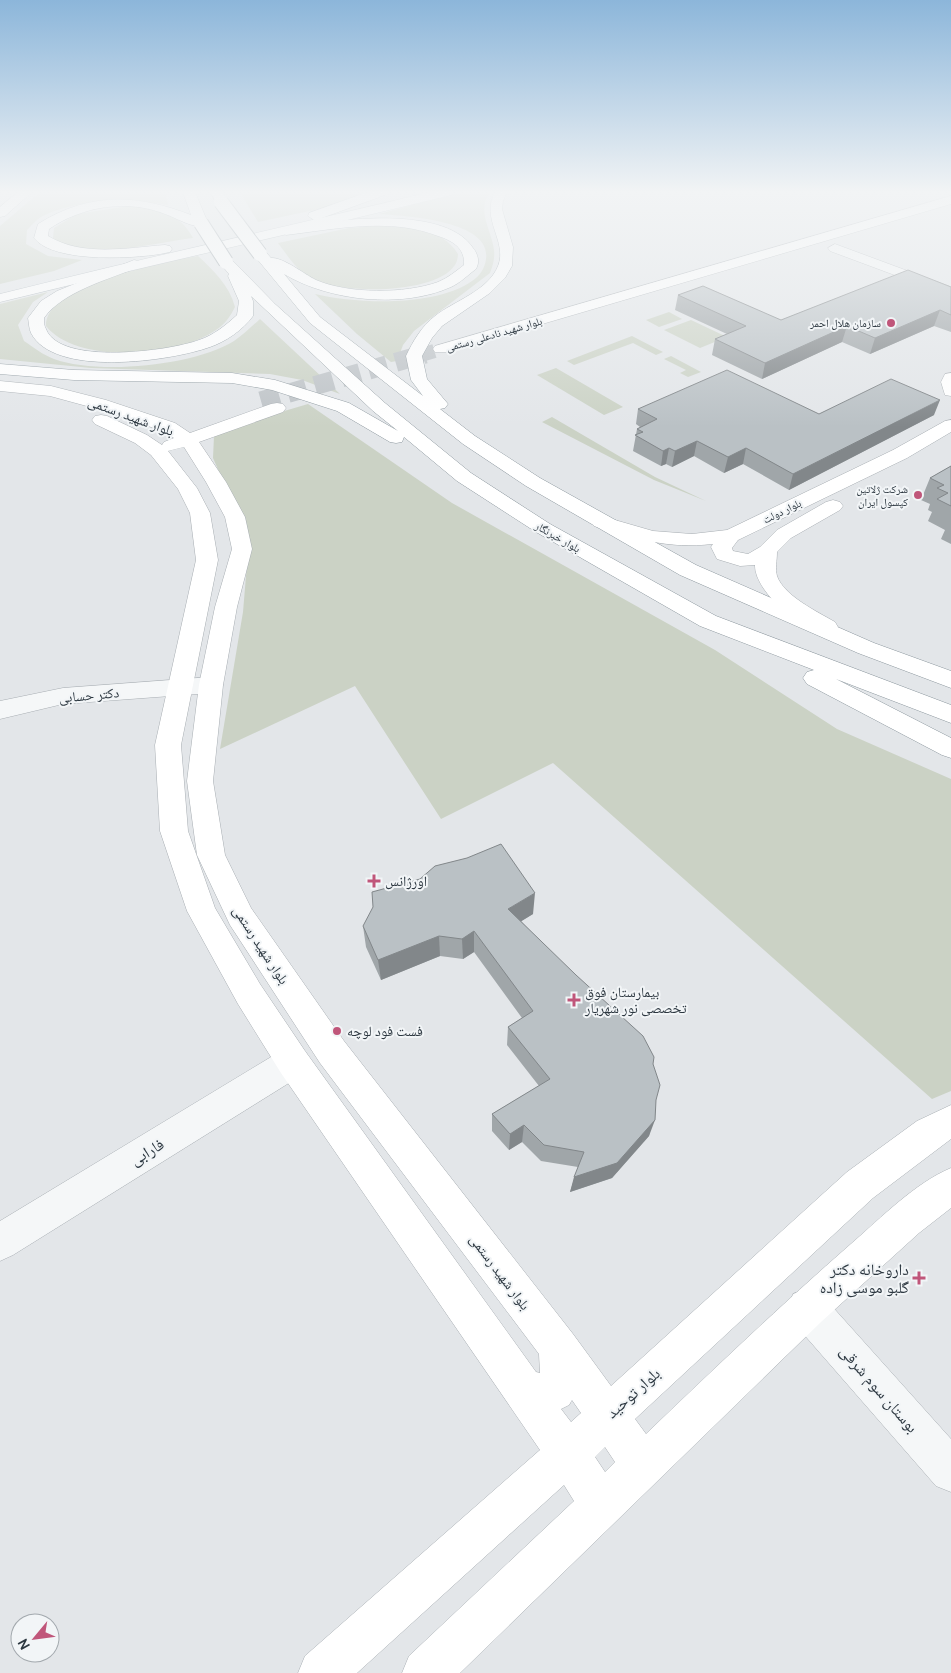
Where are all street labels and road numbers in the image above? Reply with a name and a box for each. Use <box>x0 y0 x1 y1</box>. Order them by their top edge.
street label: بلوار شهید نادعلی رستمی <box>444 314 544 354</box>
street label: بلوار شهید رستمی <box>86 392 177 440</box>
street label: بلوار دولت <box>760 496 804 526</box>
street label: بلوار خبرنگار <box>532 518 583 556</box>
street label: دکتر حسابی <box>58 683 120 707</box>
street label: بلوار شهید رستمی <box>229 902 293 988</box>
street label: فارابی <box>127 1135 168 1170</box>
street label: بلوار شهید رستمی <box>466 1231 534 1314</box>
street label: بوستان سوم شرقی <box>835 1342 922 1437</box>
street label: بلوار توحید <box>602 1364 664 1422</box>

